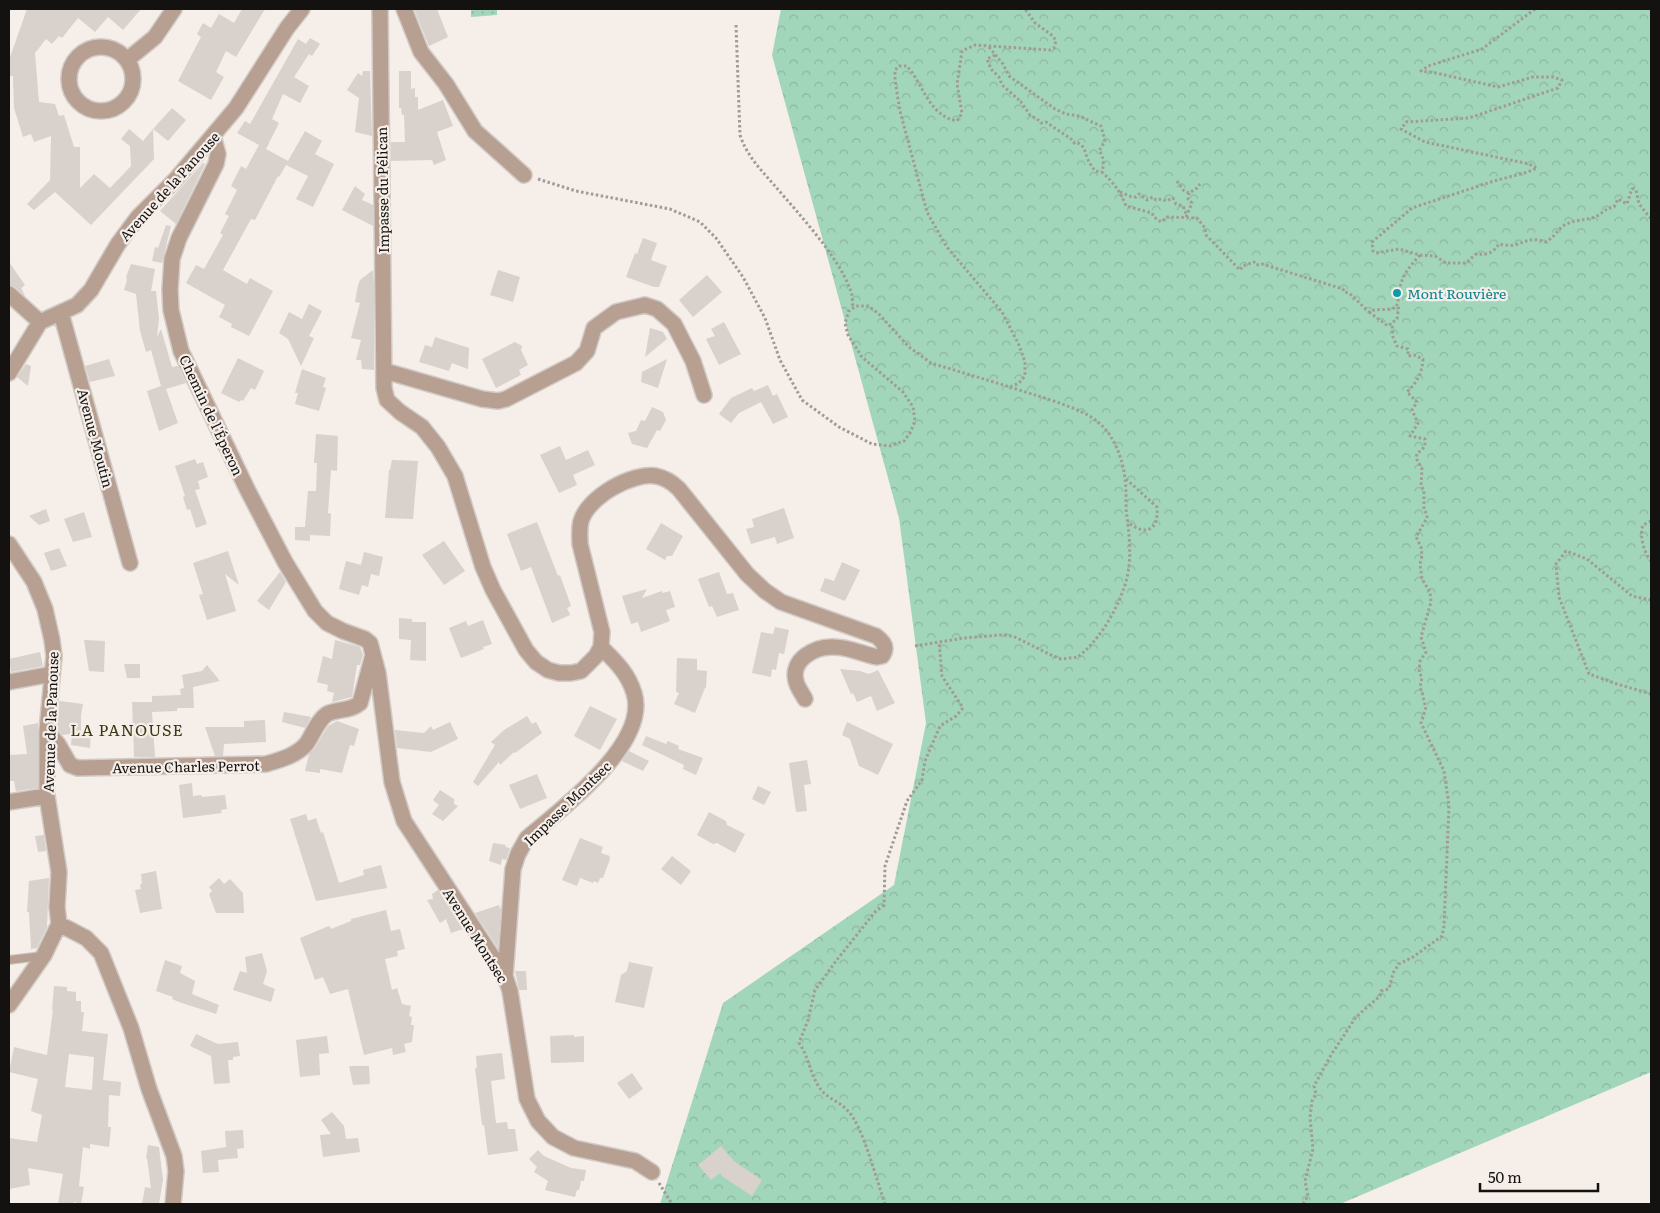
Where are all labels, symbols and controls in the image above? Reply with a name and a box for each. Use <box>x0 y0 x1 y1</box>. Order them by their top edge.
street label: Avenue de la Panouse <box>114 127 224 245</box>
street label: Impasse du Pélican <box>371 127 393 253</box>
place label: Mont Rouvière <box>1407 283 1506 303</box>
marker: Mont Rouvière <box>1391 287 1403 299</box>
street label: Chemin de l'Éperon <box>175 351 249 479</box>
street label: Avenue Moutin <box>73 386 119 490</box>
street label: Avenue de la Panouse <box>38 651 62 793</box>
district label: LA PANOUSE <box>70 717 184 741</box>
street label: Avenue Charles Perrot <box>112 755 260 777</box>
street label: Impasse Montsec <box>519 756 615 850</box>
street label: Avenue Montsec <box>439 884 513 986</box>
scale bar <box>1480 1160 1598 1192</box>
text: 50 m <box>1488 1165 1522 1188</box>

